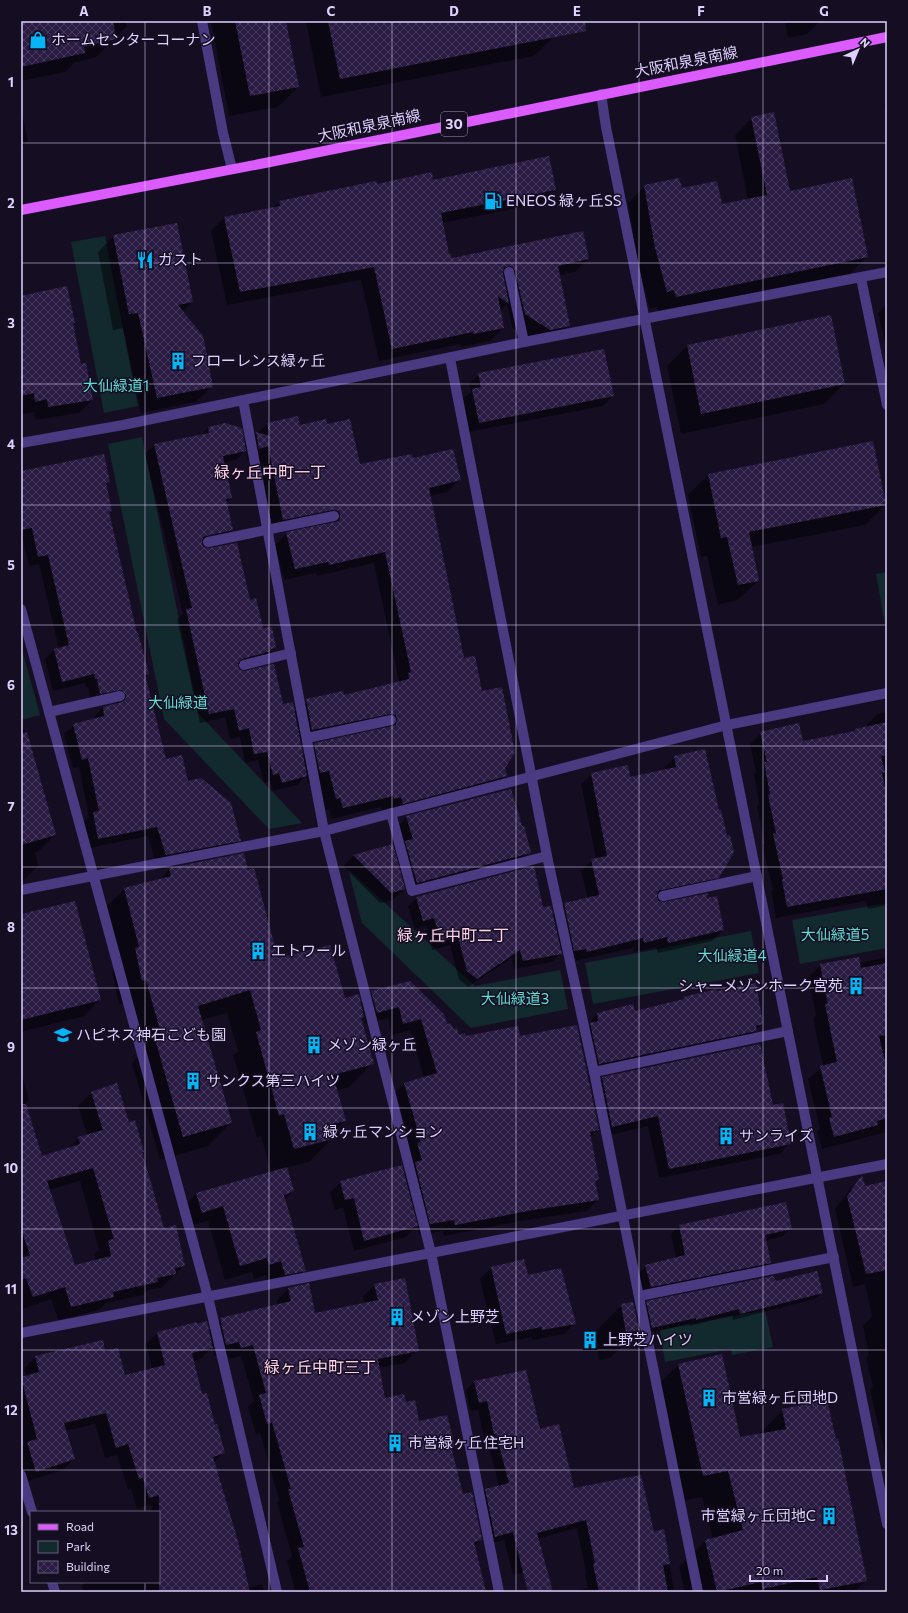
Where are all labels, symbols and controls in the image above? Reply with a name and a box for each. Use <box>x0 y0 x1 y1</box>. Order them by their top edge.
text: A <box>79 3 89 19</box>
text: B <box>203 3 212 19</box>
text: C <box>327 3 336 19</box>
text: D <box>449 3 459 19</box>
text: E <box>573 3 581 19</box>
text: F <box>697 3 705 19</box>
text: G <box>819 3 829 19</box>
shop icon: ホームセンターコーナン <box>28 30 48 50</box>
place label: ホームセンターコーナン <box>51 30 216 48</box>
north arrow <box>838 30 878 70</box>
text: N <box>858 35 873 50</box>
street label: 大阪和泉泉南線 <box>633 42 739 80</box>
text: 1 <box>8 74 14 90</box>
street label: 大阪和泉泉南線 <box>316 105 422 145</box>
road number: 30 <box>441 112 467 136</box>
fuel station icon: ENEOS 緑ヶ丘SS <box>483 191 503 211</box>
place label: ENEOS 緑ヶ丘SS <box>506 191 622 209</box>
text: 2 <box>7 195 15 211</box>
restaurant icon: ガスト <box>135 250 155 270</box>
place label: ガスト <box>158 250 203 268</box>
text: 3 <box>7 315 15 331</box>
building icon: フローレンス緑ヶ丘 <box>168 351 188 371</box>
place label: フローレンス緑ヶ丘 <box>191 351 326 369</box>
park label: 大仙緑道1 <box>83 376 149 394</box>
text: 4 <box>7 436 15 452</box>
district label: 緑ヶ丘中町一丁 <box>214 462 326 481</box>
text: 5 <box>7 557 15 573</box>
text: 6 <box>7 677 15 693</box>
park label: 大仙緑道 <box>148 693 208 711</box>
text: 7 <box>7 798 15 814</box>
text: 8 <box>7 919 15 935</box>
district label: 緑ヶ丘中町二丁 <box>397 925 509 944</box>
park label: 大仙緑道5 <box>801 925 869 943</box>
building icon: エトワール <box>248 941 268 961</box>
place label: エトワール <box>271 941 346 959</box>
park label: 大仙緑道4 <box>697 946 767 964</box>
place label: シャーメゾンホーク宮苑 <box>679 976 843 994</box>
building icon: シャーメゾンホーク宮苑 <box>846 976 866 996</box>
park label: 大仙緑道3 <box>481 989 549 1007</box>
school or university icon: ハピネス神石こども園 <box>53 1025 73 1045</box>
place label: ハピネス神石こども園 <box>76 1025 226 1043</box>
building icon: メゾン緑ヶ丘 <box>304 1035 324 1055</box>
place label: メゾン緑ヶ丘 <box>327 1035 417 1053</box>
text: 9 <box>7 1039 15 1055</box>
building icon: サンクス第三ハイツ <box>183 1071 203 1091</box>
place label: サンクス第三ハイツ <box>206 1071 340 1089</box>
building icon: 緑ヶ丘マンション <box>300 1122 320 1142</box>
place label: 緑ヶ丘マンション <box>323 1122 443 1140</box>
building icon: サンライズ <box>716 1126 736 1146</box>
place label: サンライズ <box>739 1126 814 1144</box>
text: 10 <box>4 1160 19 1176</box>
text: 11 <box>5 1281 17 1297</box>
building icon: メゾン上野芝 <box>387 1307 407 1327</box>
place label: メゾン上野芝 <box>410 1307 500 1325</box>
building icon: 上野芝ハイツ <box>580 1330 600 1350</box>
place label: 上野芝ハイツ <box>603 1330 693 1348</box>
district label: 緑ヶ丘中町三丁 <box>264 1357 376 1376</box>
building icon: 市営緑ヶ丘団地D <box>699 1388 719 1408</box>
place label: 市営緑ヶ丘団地D <box>722 1388 838 1406</box>
text: 12 <box>4 1402 18 1418</box>
building icon: 市営緑ヶ丘住宅H <box>385 1433 405 1453</box>
place label: 市営緑ヶ丘住宅H <box>408 1433 524 1451</box>
place label: 市営緑ヶ丘団地C <box>701 1506 816 1524</box>
building icon: 市営緑ヶ丘団地C <box>819 1506 839 1526</box>
legend <box>30 1511 160 1583</box>
text: Road <box>66 1519 94 1533</box>
text: 13 <box>4 1522 18 1538</box>
text: Park <box>66 1539 92 1553</box>
scale bar <box>750 1557 827 1583</box>
text: Building <box>66 1559 110 1573</box>
text: 20 m <box>756 1563 783 1577</box>

